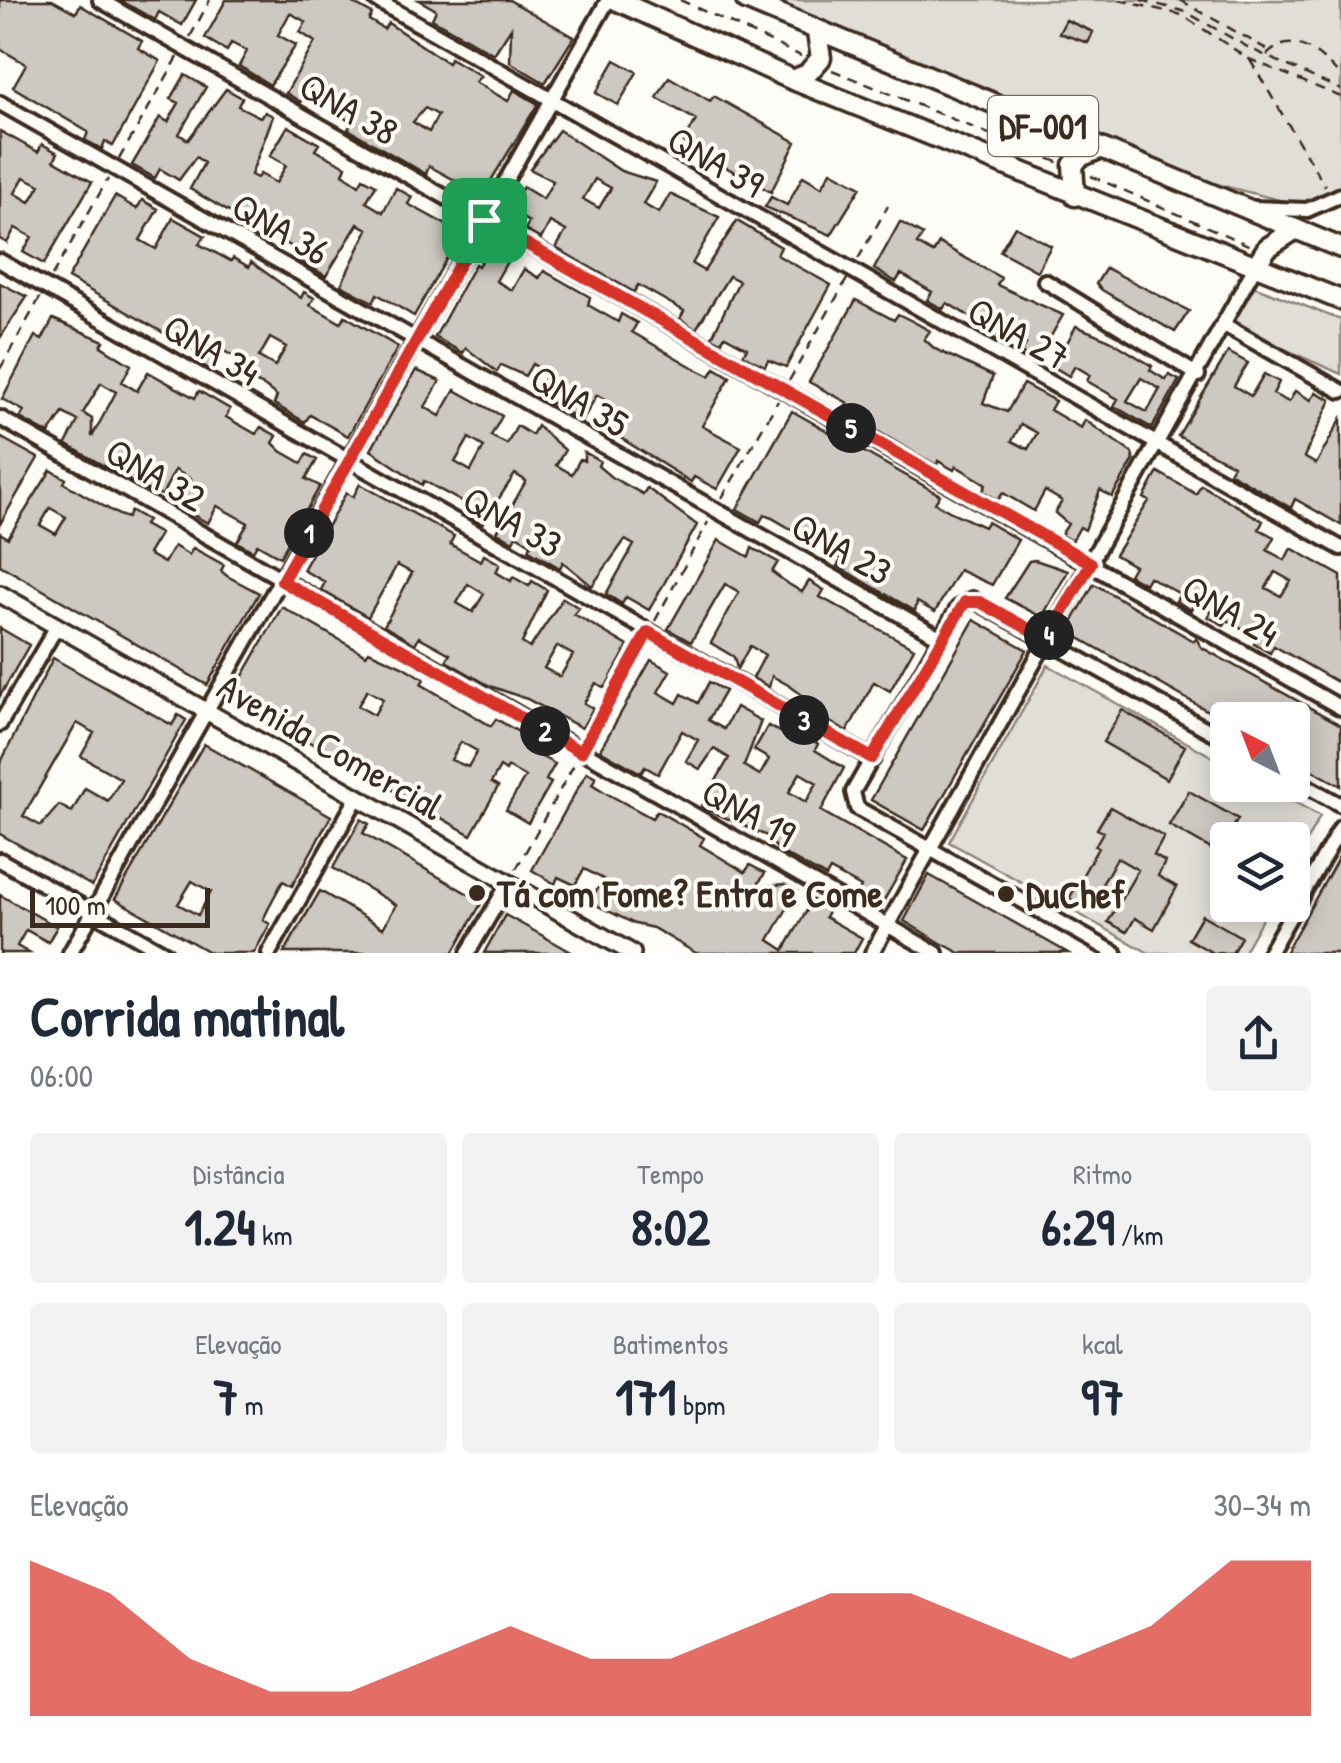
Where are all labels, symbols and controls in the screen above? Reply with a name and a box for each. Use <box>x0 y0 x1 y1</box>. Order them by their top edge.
street label: QNA 38 <box>290 59 408 157</box>
road number: DF-001 <box>988 96 1098 156</box>
street label: QNA 39 <box>658 113 774 209</box>
pin <box>442 178 527 263</box>
street label: QNA 36 <box>223 179 339 277</box>
icon: arrive <box>457 193 512 248</box>
street label: QNA 27 <box>959 284 1079 382</box>
street label: QNA 34 <box>154 301 270 397</box>
street label: QNA 35 <box>521 351 639 449</box>
pin: 5 <box>826 403 876 453</box>
text: 5 <box>845 409 857 447</box>
street label: QNA 32 <box>97 425 216 523</box>
street label: QNA 33 <box>454 472 572 570</box>
street label: QNA 23 <box>783 499 901 597</box>
pin: 1 <box>284 508 334 558</box>
text: 1 <box>304 514 314 552</box>
street label: QNA 24 <box>1173 561 1289 659</box>
pin: 4 <box>1024 610 1074 660</box>
text: 4 <box>1044 616 1054 654</box>
street label: Avenida Comercial <box>208 660 454 832</box>
pin: 3 <box>779 695 829 745</box>
text: 3 <box>798 701 810 739</box>
north arrow <box>1210 702 1310 802</box>
map controls <box>1210 702 1310 922</box>
pin: 2 <box>520 706 570 756</box>
text: 2 <box>538 712 552 750</box>
street label: QNA 19 <box>693 765 805 859</box>
button: layers <box>1210 822 1310 922</box>
place label: Tá com Fome? Entra e Come <box>496 867 883 919</box>
place label: DuChef <box>1026 868 1125 920</box>
marker: Tá com Fome? Entra e Come <box>466 882 488 904</box>
scale bar <box>30 883 210 928</box>
marker: DuChef <box>995 883 1017 905</box>
text: 100 m <box>45 886 106 924</box>
text: Corrida matinal <box>30 979 344 1053</box>
button: share <box>1206 986 1311 1091</box>
text: 06:00 <box>30 1054 93 1097</box>
text: Distância <box>193 1155 284 1193</box>
text: Tempo <box>637 1155 704 1193</box>
text: Ritmo <box>1073 1155 1132 1193</box>
text: 1.24 <box>184 1193 255 1261</box>
text: 8:02 <box>631 1193 710 1261</box>
text: 6:29 <box>1041 1193 1115 1261</box>
text: km <box>255 1216 293 1254</box>
text: /km <box>1115 1216 1164 1254</box>
text: Elevação <box>195 1325 282 1363</box>
text: Batimentos <box>613 1325 728 1363</box>
text: kcal <box>1082 1325 1123 1363</box>
text: 7 <box>213 1363 238 1431</box>
text: 171 <box>615 1363 677 1431</box>
text: 97 <box>1081 1363 1124 1431</box>
text: m <box>238 1386 264 1424</box>
text: bpm <box>677 1386 726 1424</box>
text: Elevação <box>30 1483 129 1526</box>
text: 30–34 m <box>1213 1483 1311 1526</box>

